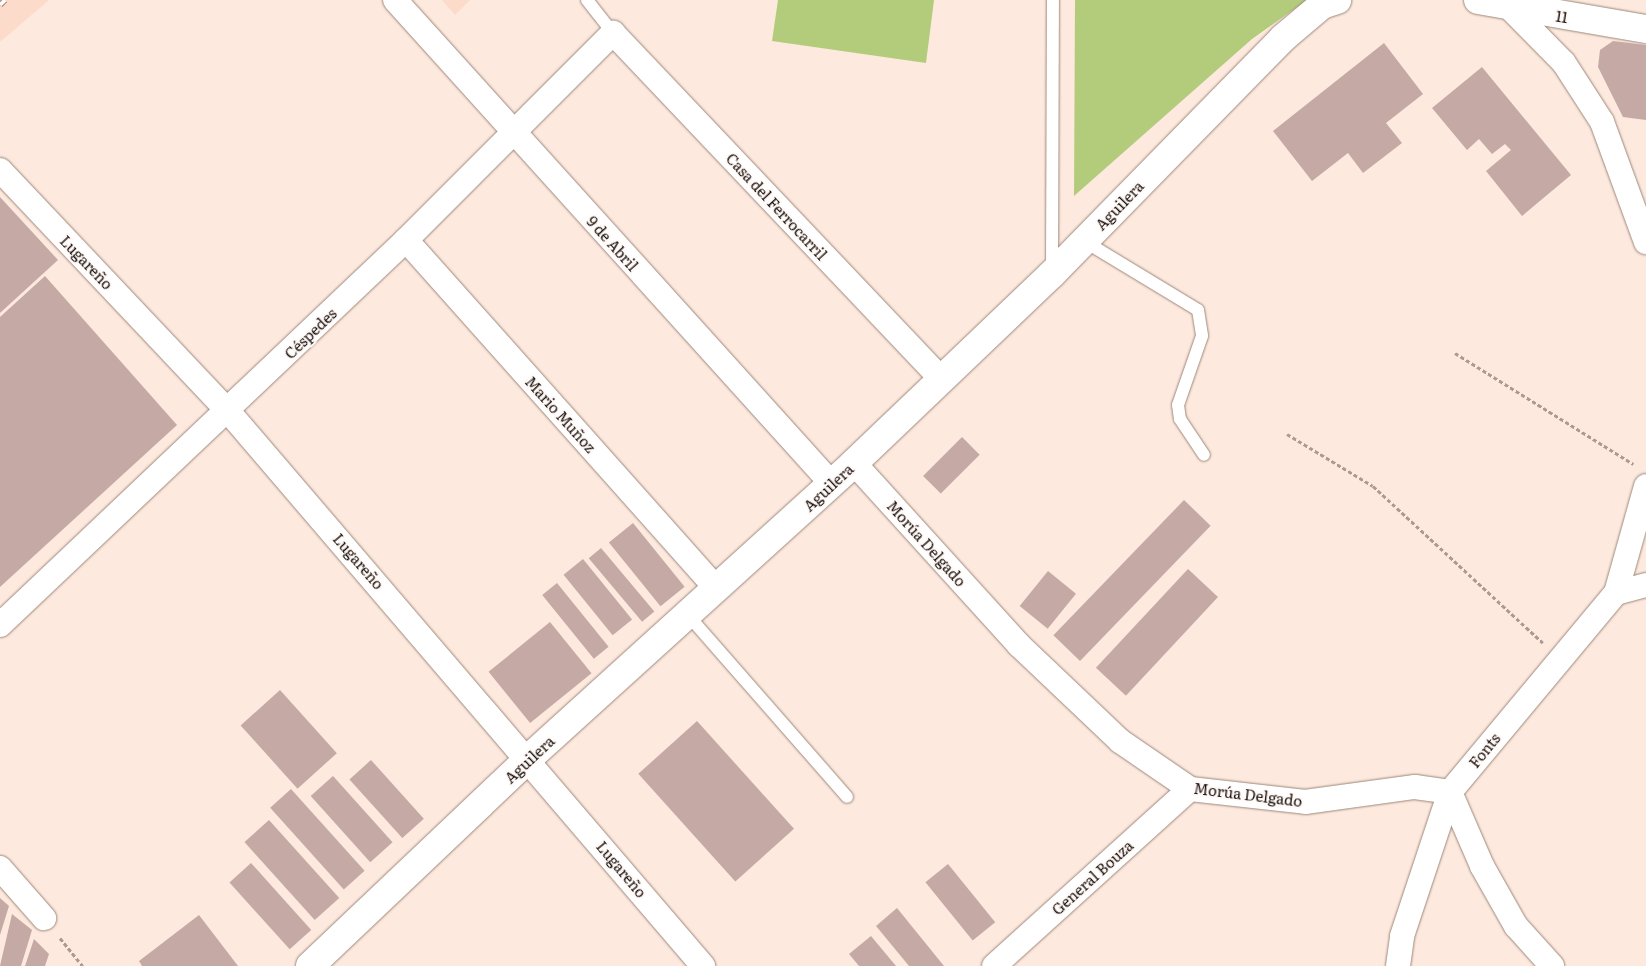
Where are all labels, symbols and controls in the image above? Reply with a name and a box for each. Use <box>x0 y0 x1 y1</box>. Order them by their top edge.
street label: 11 <box>1555 6 1569 26</box>
street label: Casa del Ferrocarril <box>723 149 831 263</box>
street label: Aguilera <box>1091 177 1147 233</box>
street label: 9 de Abril <box>584 212 642 274</box>
street label: Lugareño <box>57 231 117 293</box>
street label: Céspedes <box>280 304 340 362</box>
street label: Mario Muñoz <box>522 372 600 456</box>
street label: Aguilera <box>799 459 857 515</box>
street label: Morúa Delgado <box>884 496 970 590</box>
street label: Lugareño <box>330 529 388 593</box>
street label: Fonts <box>1465 729 1503 771</box>
street label: Aguilera <box>500 731 558 787</box>
street label: Morúa Delgado <box>1193 778 1303 810</box>
street label: General Bouza <box>1048 836 1136 918</box>
street label: Lugareño <box>593 837 651 901</box>

